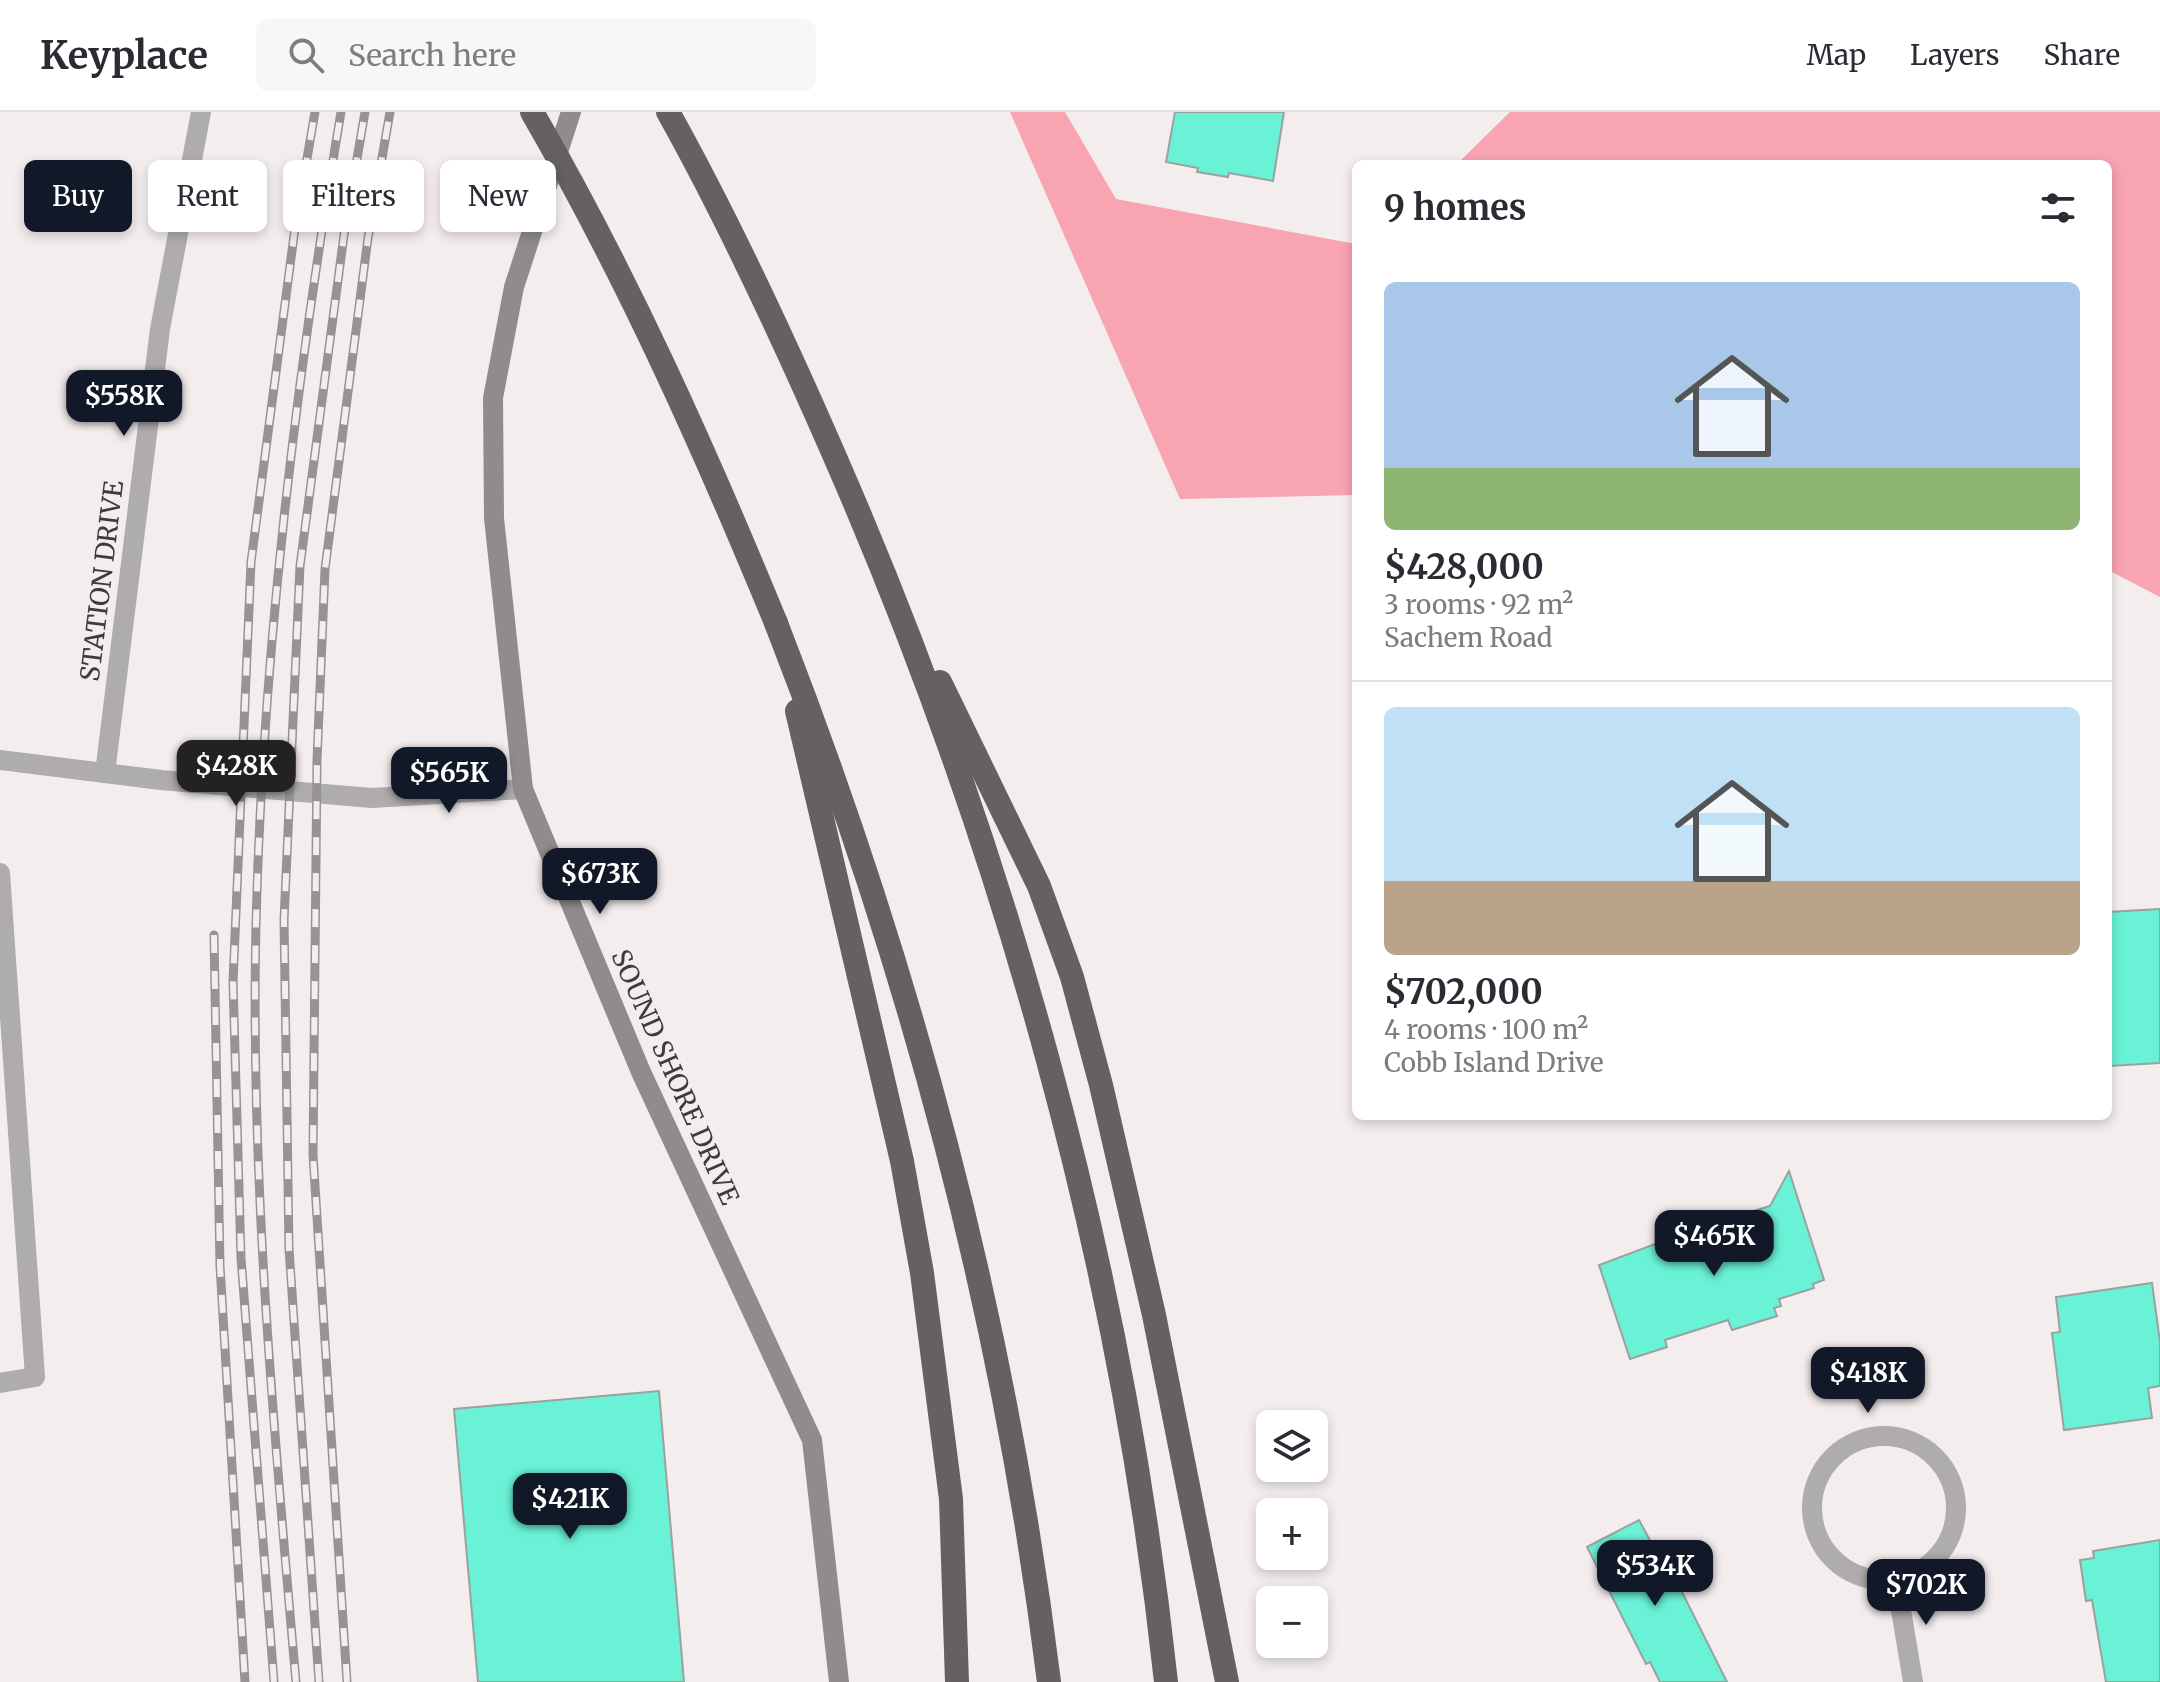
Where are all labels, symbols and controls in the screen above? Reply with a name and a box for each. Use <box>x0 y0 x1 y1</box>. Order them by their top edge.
search box <box>256 19 816 91</box>
text: Keyplace <box>40 32 208 79</box>
icon: search <box>284 33 328 77</box>
text: Search here <box>348 36 516 74</box>
text: Map <box>1806 37 1866 73</box>
text: Layers <box>1910 37 1999 73</box>
text: Share <box>2043 37 2120 73</box>
chip: Buy <box>24 160 132 232</box>
chip: Rent <box>148 160 267 232</box>
chip: Filters <box>283 160 424 232</box>
chip: New <box>440 160 556 232</box>
icon: filters <box>2036 186 2080 230</box>
text: 9 homes <box>1384 187 1526 229</box>
icon: home <box>1660 334 1804 478</box>
pin: $558K <box>68 370 180 438</box>
text: $558K <box>84 379 164 412</box>
street label: STATION DRIVE <box>73 478 130 683</box>
text: $428,000 <box>1384 546 1544 588</box>
text: 3 rooms · 92 m² <box>1384 588 1573 621</box>
text: Sachem Road <box>1384 621 1552 654</box>
pin: $428K <box>180 740 292 808</box>
pin: $565K <box>393 747 505 815</box>
text: $428K <box>195 749 277 782</box>
text: $565K <box>409 756 489 789</box>
icon: home <box>1660 759 1804 903</box>
pin: $673K <box>544 848 656 916</box>
text: $673K <box>560 857 640 890</box>
street label: SOUND SHORE DRIVE <box>604 944 747 1210</box>
text: $702,000 <box>1384 971 1543 1013</box>
text: 4 rooms · 100 m² <box>1384 1013 1588 1046</box>
text: Cobb Island Drive <box>1384 1046 1604 1079</box>
pin: $465K <box>1658 1210 1770 1278</box>
text: $465K <box>1673 1219 1755 1252</box>
pin: $418K <box>1812 1347 1924 1415</box>
text: $418K <box>1829 1356 1907 1389</box>
map controls <box>1256 1410 1328 1658</box>
button: layers <box>1256 1410 1328 1482</box>
pin: $421K <box>514 1473 626 1541</box>
text: $421K <box>531 1482 609 1515</box>
button: + <box>1256 1498 1328 1570</box>
pin: $534K <box>1599 1540 1711 1608</box>
text: $534K <box>1615 1549 1695 1582</box>
pin: $702K <box>1870 1559 1982 1627</box>
text: $702K <box>1885 1568 1967 1601</box>
button: − <box>1256 1586 1328 1658</box>

